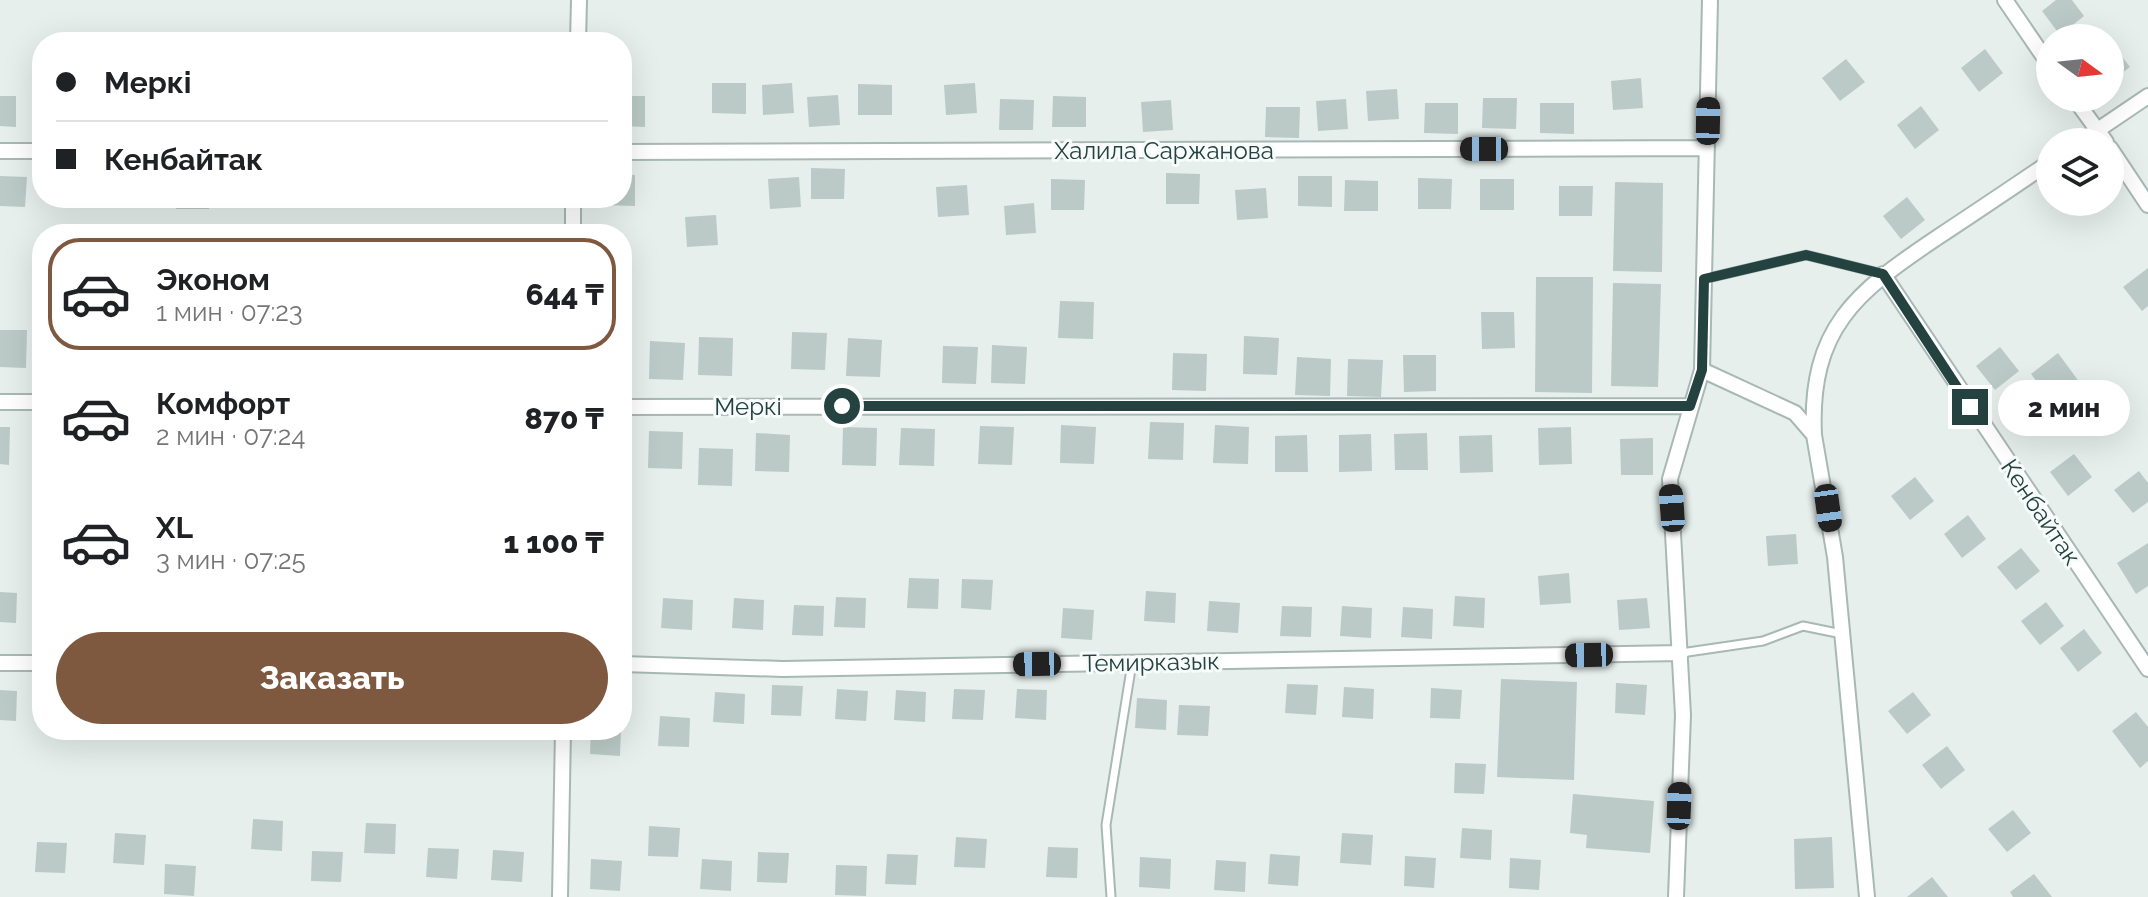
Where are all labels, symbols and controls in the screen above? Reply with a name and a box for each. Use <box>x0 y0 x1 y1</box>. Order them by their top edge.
north arrow <box>2036 24 2124 112</box>
map controls <box>2036 24 2124 216</box>
text: Меркі <box>104 65 191 100</box>
car <box>1696 97 1720 145</box>
button: layers <box>2036 128 2124 216</box>
street label: Халила Саржанова <box>1054 136 1274 165</box>
car <box>1460 137 1508 161</box>
text: Кенбайтак <box>104 142 263 177</box>
icon: car <box>60 258 132 330</box>
text: Эконом <box>156 262 270 297</box>
text: 644 ₸ <box>525 277 604 312</box>
text: 1 мин · 07:23 <box>156 297 303 327</box>
callout: 2 мин <box>1998 379 2130 435</box>
icon: car <box>60 382 132 454</box>
text: Комфорт <box>156 386 290 421</box>
route start <box>824 388 860 424</box>
route end <box>1952 389 1988 425</box>
street label: Меркі <box>714 392 782 421</box>
text: 2 мин <box>2028 393 2100 423</box>
text: 870 ₸ <box>524 401 604 436</box>
text: 2 мин · 07:24 <box>156 421 305 451</box>
street label: Кенбайтак <box>1995 454 2087 570</box>
car <box>1658 483 1686 533</box>
car <box>1813 483 1843 533</box>
icon: car <box>60 506 132 578</box>
text: XL <box>156 510 193 545</box>
text: 1 100 ₸ <box>503 525 604 560</box>
text: 3 мин · 07:25 <box>156 545 306 575</box>
button: Заказать <box>56 632 608 724</box>
car <box>1565 643 1613 667</box>
street label: Темирказык <box>1082 646 1220 678</box>
car <box>1013 652 1061 676</box>
car <box>1666 782 1692 830</box>

